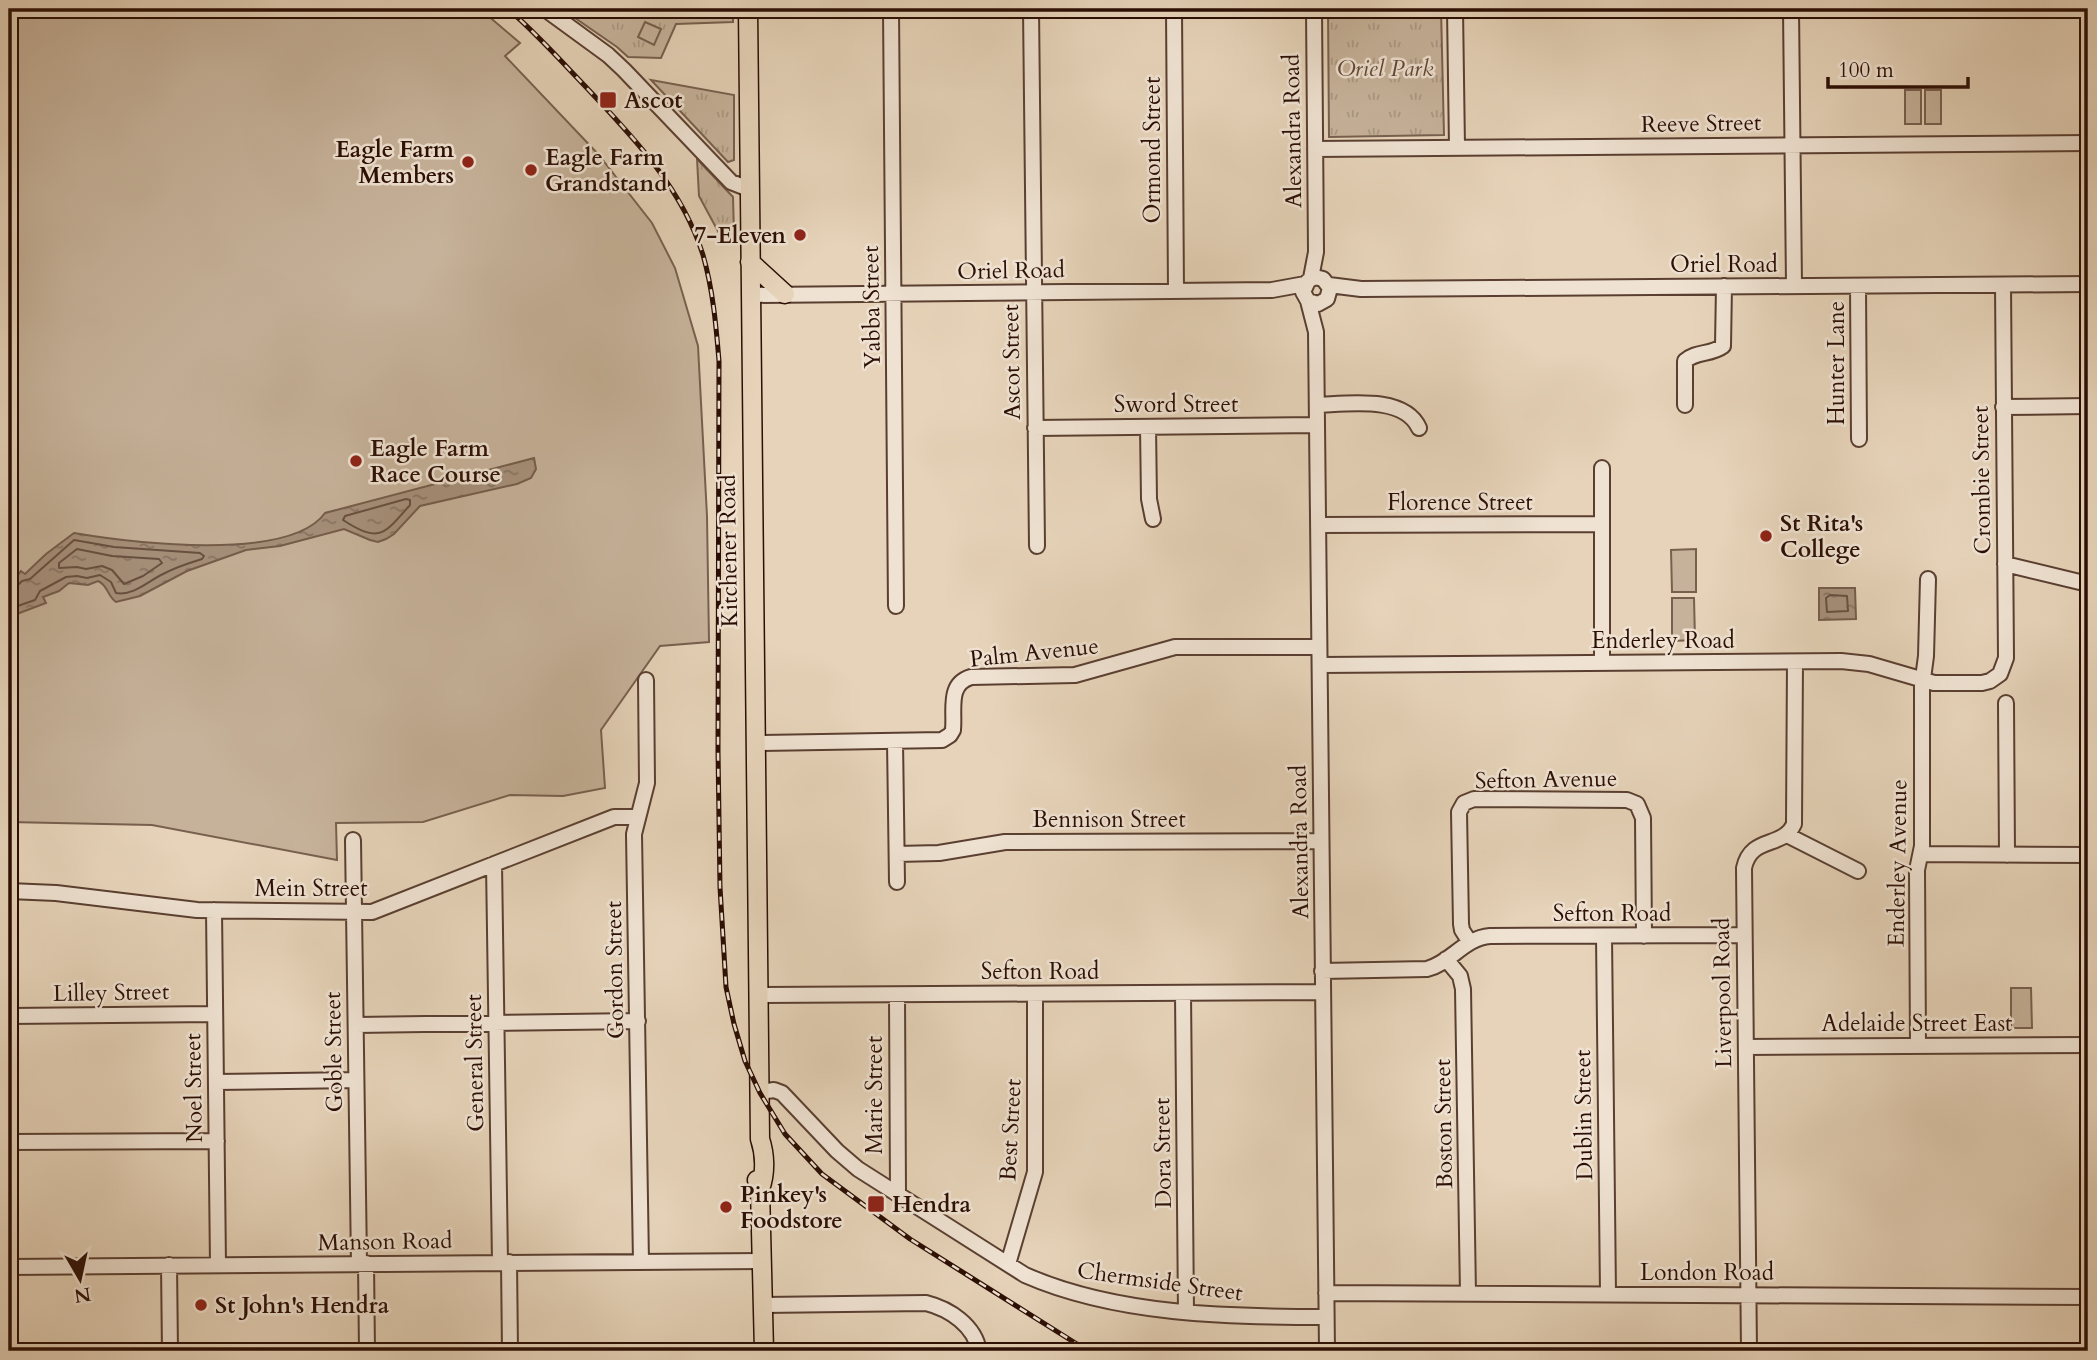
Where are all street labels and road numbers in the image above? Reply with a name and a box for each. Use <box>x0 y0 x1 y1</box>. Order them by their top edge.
street label: Alexandra Road <box>1276 53 1309 208</box>
street label: Ormond Street <box>1137 77 1168 223</box>
street label: Reeve Street <box>1641 107 1761 140</box>
street label: Yabba Street <box>855 245 888 369</box>
street label: Oriel Road <box>1670 249 1779 280</box>
street label: Oriel Road <box>957 254 1066 287</box>
street label: Hunter Lane <box>1821 301 1852 425</box>
street label: Ascot Street <box>995 304 1028 420</box>
street label: Sword Street <box>1114 389 1238 420</box>
street label: Crombie Street <box>1965 405 1998 555</box>
street label: Kitchener Road <box>712 473 745 628</box>
street label: Florence Street <box>1387 487 1533 518</box>
street label: Enderley Road <box>1591 625 1736 656</box>
street label: Palm Avenue <box>968 630 1100 675</box>
street label: Sefton Avenue <box>1474 763 1618 796</box>
street label: Alexandra Road <box>1283 764 1316 919</box>
street label: Enderley Avenue <box>1881 779 1914 947</box>
street label: Bennison Street <box>1032 804 1186 835</box>
street label: Mein Street <box>254 873 368 904</box>
street label: Sefton Road <box>1553 898 1672 929</box>
street label: Gordon Street <box>598 901 631 1039</box>
street label: Liverpool Road <box>1706 917 1739 1069</box>
street label: Sefton Road <box>981 956 1100 987</box>
street label: Lilley Street <box>53 976 169 1009</box>
street label: Goble Street <box>317 991 350 1113</box>
street label: General Street <box>458 994 491 1132</box>
street label: Adelaide Street East <box>1822 1008 2012 1039</box>
street label: Noel Street <box>177 1033 210 1143</box>
street label: Marie Street <box>859 1036 890 1154</box>
street label: Dublin Street <box>1567 1049 1600 1181</box>
street label: Boston Street <box>1427 1059 1460 1189</box>
street label: Best Street <box>992 1078 1029 1182</box>
street label: Dora Street <box>1146 1097 1179 1209</box>
street label: Manson Road <box>317 1225 453 1258</box>
street label: Chermside Street <box>1075 1255 1245 1308</box>
street label: London Road <box>1640 1257 1775 1288</box>

